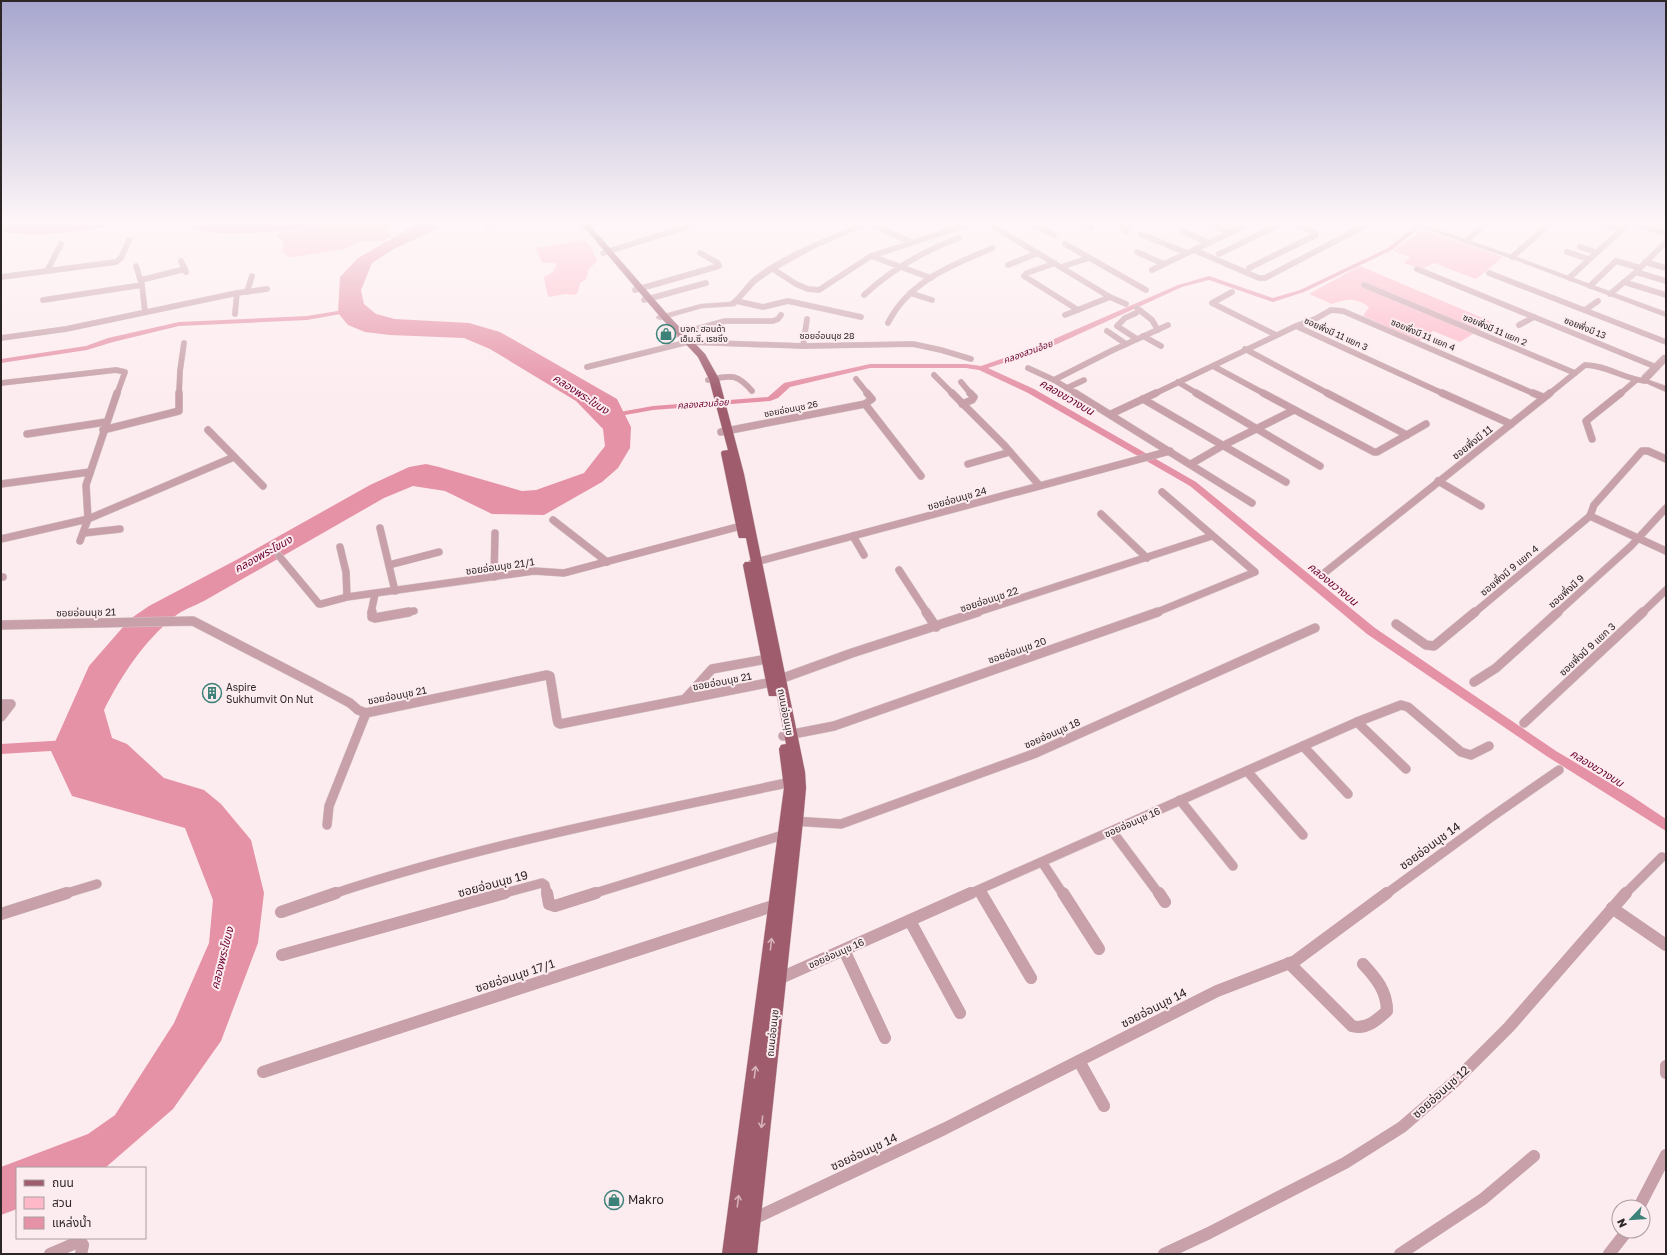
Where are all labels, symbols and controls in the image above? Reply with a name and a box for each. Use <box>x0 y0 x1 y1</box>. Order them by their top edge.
street label: ซอยพึ่งมี 11 แยก 2 <box>1462 310 1529 348</box>
street label: ซอยพึ่งมี 13 <box>1563 313 1608 341</box>
street label: ซอยพึ่งมี 11 แยก 3 <box>1303 314 1370 352</box>
street label: ซอยพึ่งมี 11 แยก 4 <box>1389 315 1458 353</box>
shop icon: บจก. ฮอนด้า เอ็ม.ซี. เรซซิ่ง <box>655 323 677 345</box>
place label: บจก. ฮอนด้า เอ็ม.ซี. เรซซิ่ง <box>680 323 728 344</box>
street label: ซอยอ่อนนุช 28 <box>800 330 854 341</box>
water label: คลองสวนอ้อย <box>1002 337 1054 365</box>
water label: คลองพระโขนง <box>551 371 613 417</box>
water label: คลองขวางบน <box>1038 376 1098 418</box>
water label: คลองสวนอ้อย <box>677 396 730 411</box>
street label: ซอยอ่อนนุช 26 <box>763 398 819 419</box>
street label: ซอยพึ่งมี 11 <box>1449 422 1495 461</box>
street label: ซอยอ่อนนุช 24 <box>926 484 988 513</box>
water label: คลองพระโขนง <box>232 532 295 575</box>
street label: ซอยพึ่งมี 9 แยก 4 <box>1477 541 1541 598</box>
street label: ซอยอ่อนนุช 21/1 <box>465 555 535 578</box>
water label: คลองขวางบน <box>1306 560 1362 608</box>
street label: ซอยพึ่งมี 9 <box>1545 571 1586 610</box>
street label: ซอยอ่อนนุช 22 <box>958 584 1020 615</box>
street label: ซอยอ่อนนุช 21 <box>56 605 116 620</box>
street label: ซอยพึ่งมี 9 แยก 3 <box>1556 619 1618 678</box>
street label: ซอยอ่อนนุช 20 <box>986 634 1048 667</box>
street label: ซอยอ่อนนุช 21 <box>692 669 753 694</box>
place label: Aspire Sukhumvit On Nut <box>226 681 313 705</box>
building icon: Aspire Sukhumvit On Nut <box>201 682 223 704</box>
street label: ซอยอ่อนนุช 21 <box>367 683 428 708</box>
street label: ถนนอ่อนนุช <box>775 688 796 737</box>
street label: ซอยอ่อนนุช 18 <box>1022 715 1082 752</box>
water label: คลองขวางบน <box>1568 746 1627 790</box>
street label: ซอยอ่อนนุช 16 <box>1102 804 1162 841</box>
street label: ซอยอ่อนนุช 14 <box>1396 818 1463 873</box>
street label: ซอยอ่อนนุช 19 <box>456 867 530 900</box>
water label: คลองพระโขนง <box>207 924 236 990</box>
street label: ซอยอ่อนนุช 16 <box>806 935 866 972</box>
one-way arrow <box>767 937 775 950</box>
street label: ซอยอ่อนนุช 17/1 <box>473 956 557 995</box>
street label: ซอยอ่อนนุช 14 <box>1118 985 1189 1031</box>
street label: ถนนอ่อนนุช <box>764 1009 781 1057</box>
street label: ซอยอ่อนนุช 12 <box>1409 1062 1472 1121</box>
one-way arrow <box>751 1066 758 1079</box>
one-way arrow <box>758 1115 766 1128</box>
street label: ซอยอ่อนนุช 14 <box>828 1130 900 1174</box>
legend <box>16 1167 146 1239</box>
text: ถนน <box>52 1175 74 1190</box>
shop icon: Makro <box>603 1189 625 1211</box>
place label: Makro <box>628 1192 664 1207</box>
text: สวน <box>52 1195 72 1210</box>
one-way arrow <box>734 1195 742 1208</box>
north arrow <box>1611 1199 1651 1239</box>
text: แหล่งน้ำ <box>52 1214 91 1230</box>
text: N <box>1614 1217 1629 1230</box>

